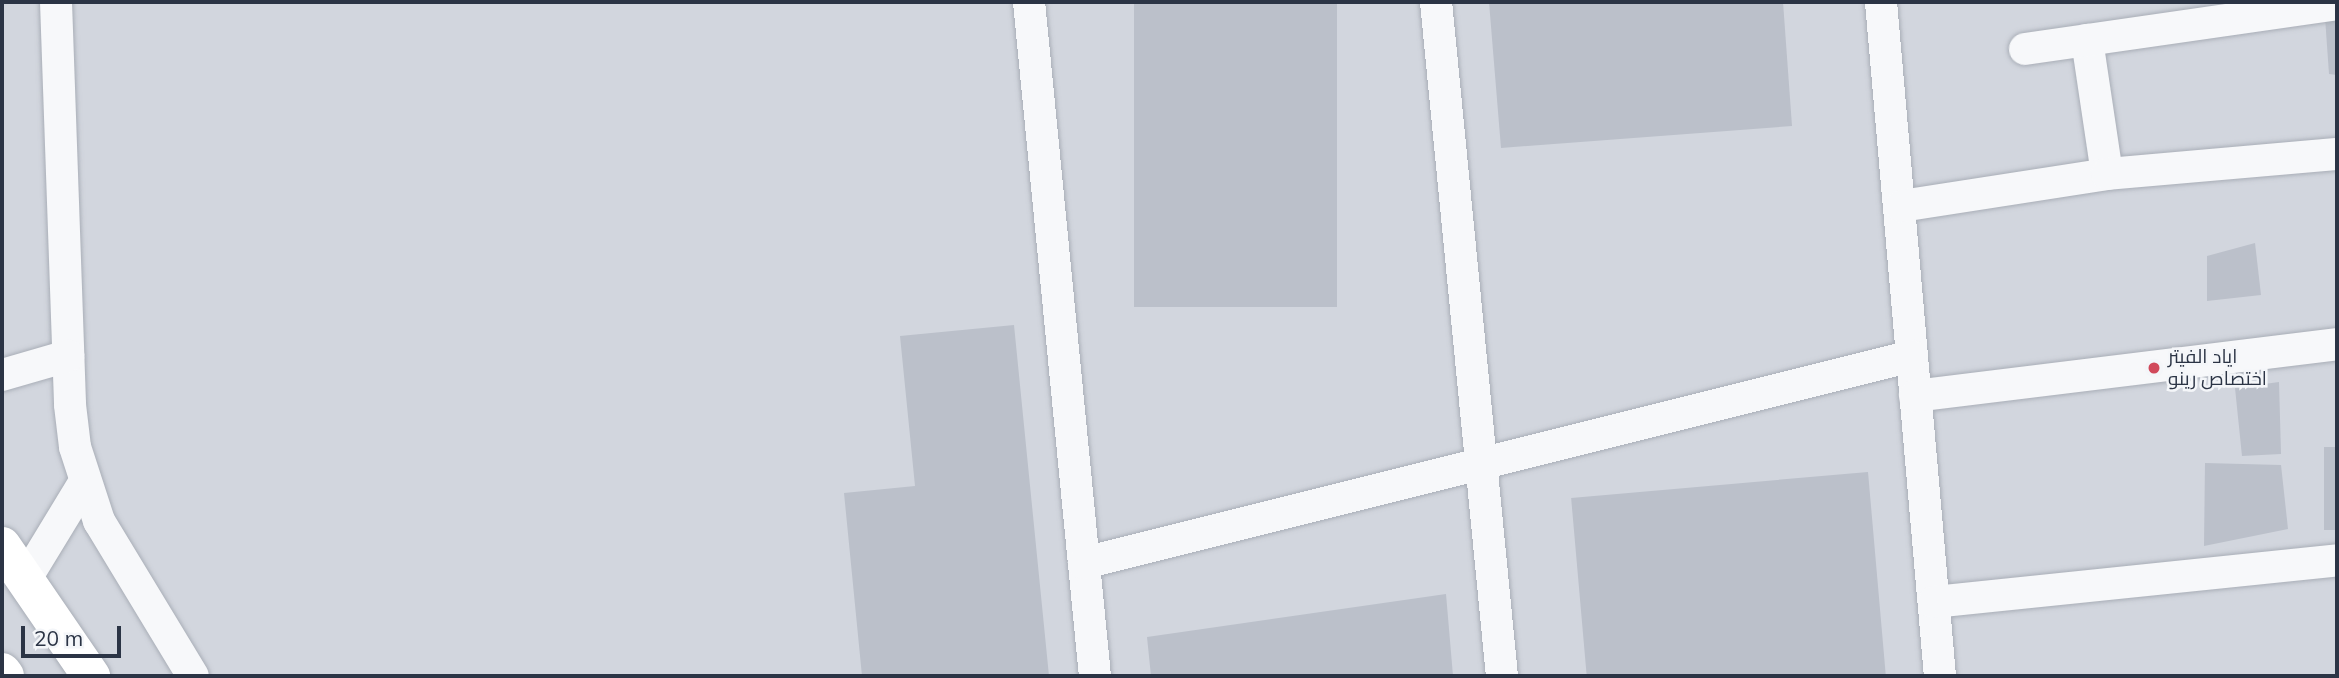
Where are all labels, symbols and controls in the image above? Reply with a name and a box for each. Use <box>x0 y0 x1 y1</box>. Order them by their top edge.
place label: اياد الفيتر اختصاص رينو <box>2168 346 2267 390</box>
marker: اياد الفيتر اختصاص رينو <box>2146 360 2162 376</box>
scale bar <box>24 612 124 656</box>
text: 20 m <box>34 625 83 651</box>

